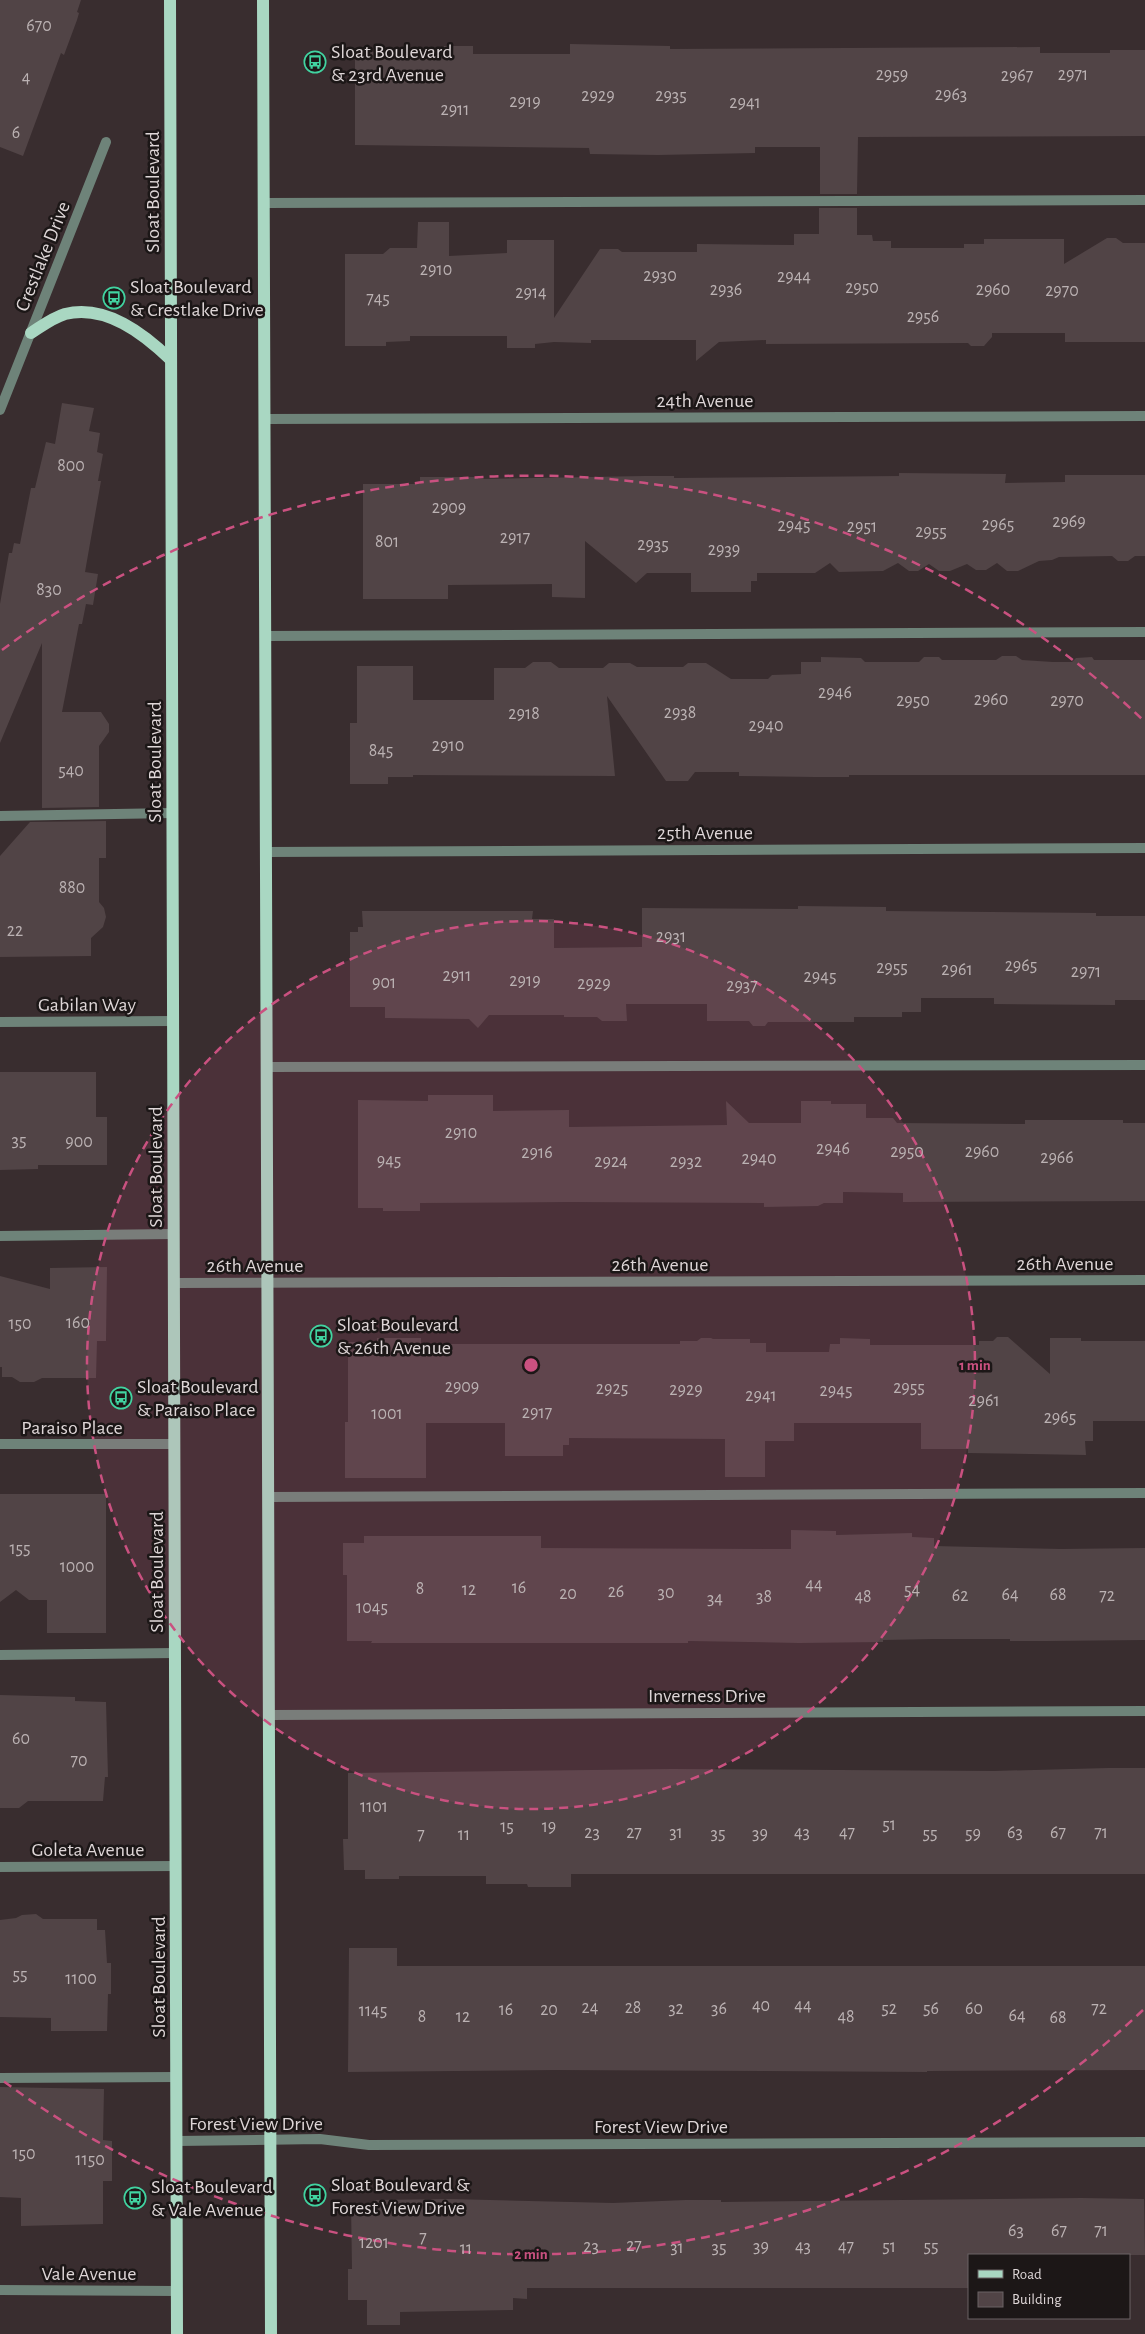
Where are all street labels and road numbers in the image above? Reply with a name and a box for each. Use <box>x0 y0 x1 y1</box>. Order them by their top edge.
street label: Sloat Boulevard <box>143 131 163 253</box>
street label: Crestlake Drive <box>12 199 74 314</box>
street label: 24th Avenue <box>656 391 754 411</box>
street label: Sloat Boulevard <box>145 701 165 823</box>
street label: 25th Avenue <box>657 823 753 843</box>
street label: Gabilan Way <box>38 995 136 1015</box>
street label: Sloat Boulevard <box>146 1106 166 1228</box>
street label: 26th Avenue <box>1017 1254 1113 1274</box>
street label: 26th Avenue <box>612 1255 708 1275</box>
street label: 26th Avenue <box>207 1256 303 1276</box>
street label: Paraiso Place <box>21 1418 123 1438</box>
street label: Sloat Boulevard <box>147 1511 167 1633</box>
street label: Inverness Drive <box>648 1686 766 1706</box>
street label: Goleta Avenue <box>32 1840 144 1860</box>
street label: Sloat Boulevard <box>149 1916 169 2038</box>
street label: Forest View Drive <box>189 2114 323 2134</box>
street label: Forest View Drive <box>594 2117 728 2137</box>
street label: Vale Avenue <box>41 2264 137 2284</box>

